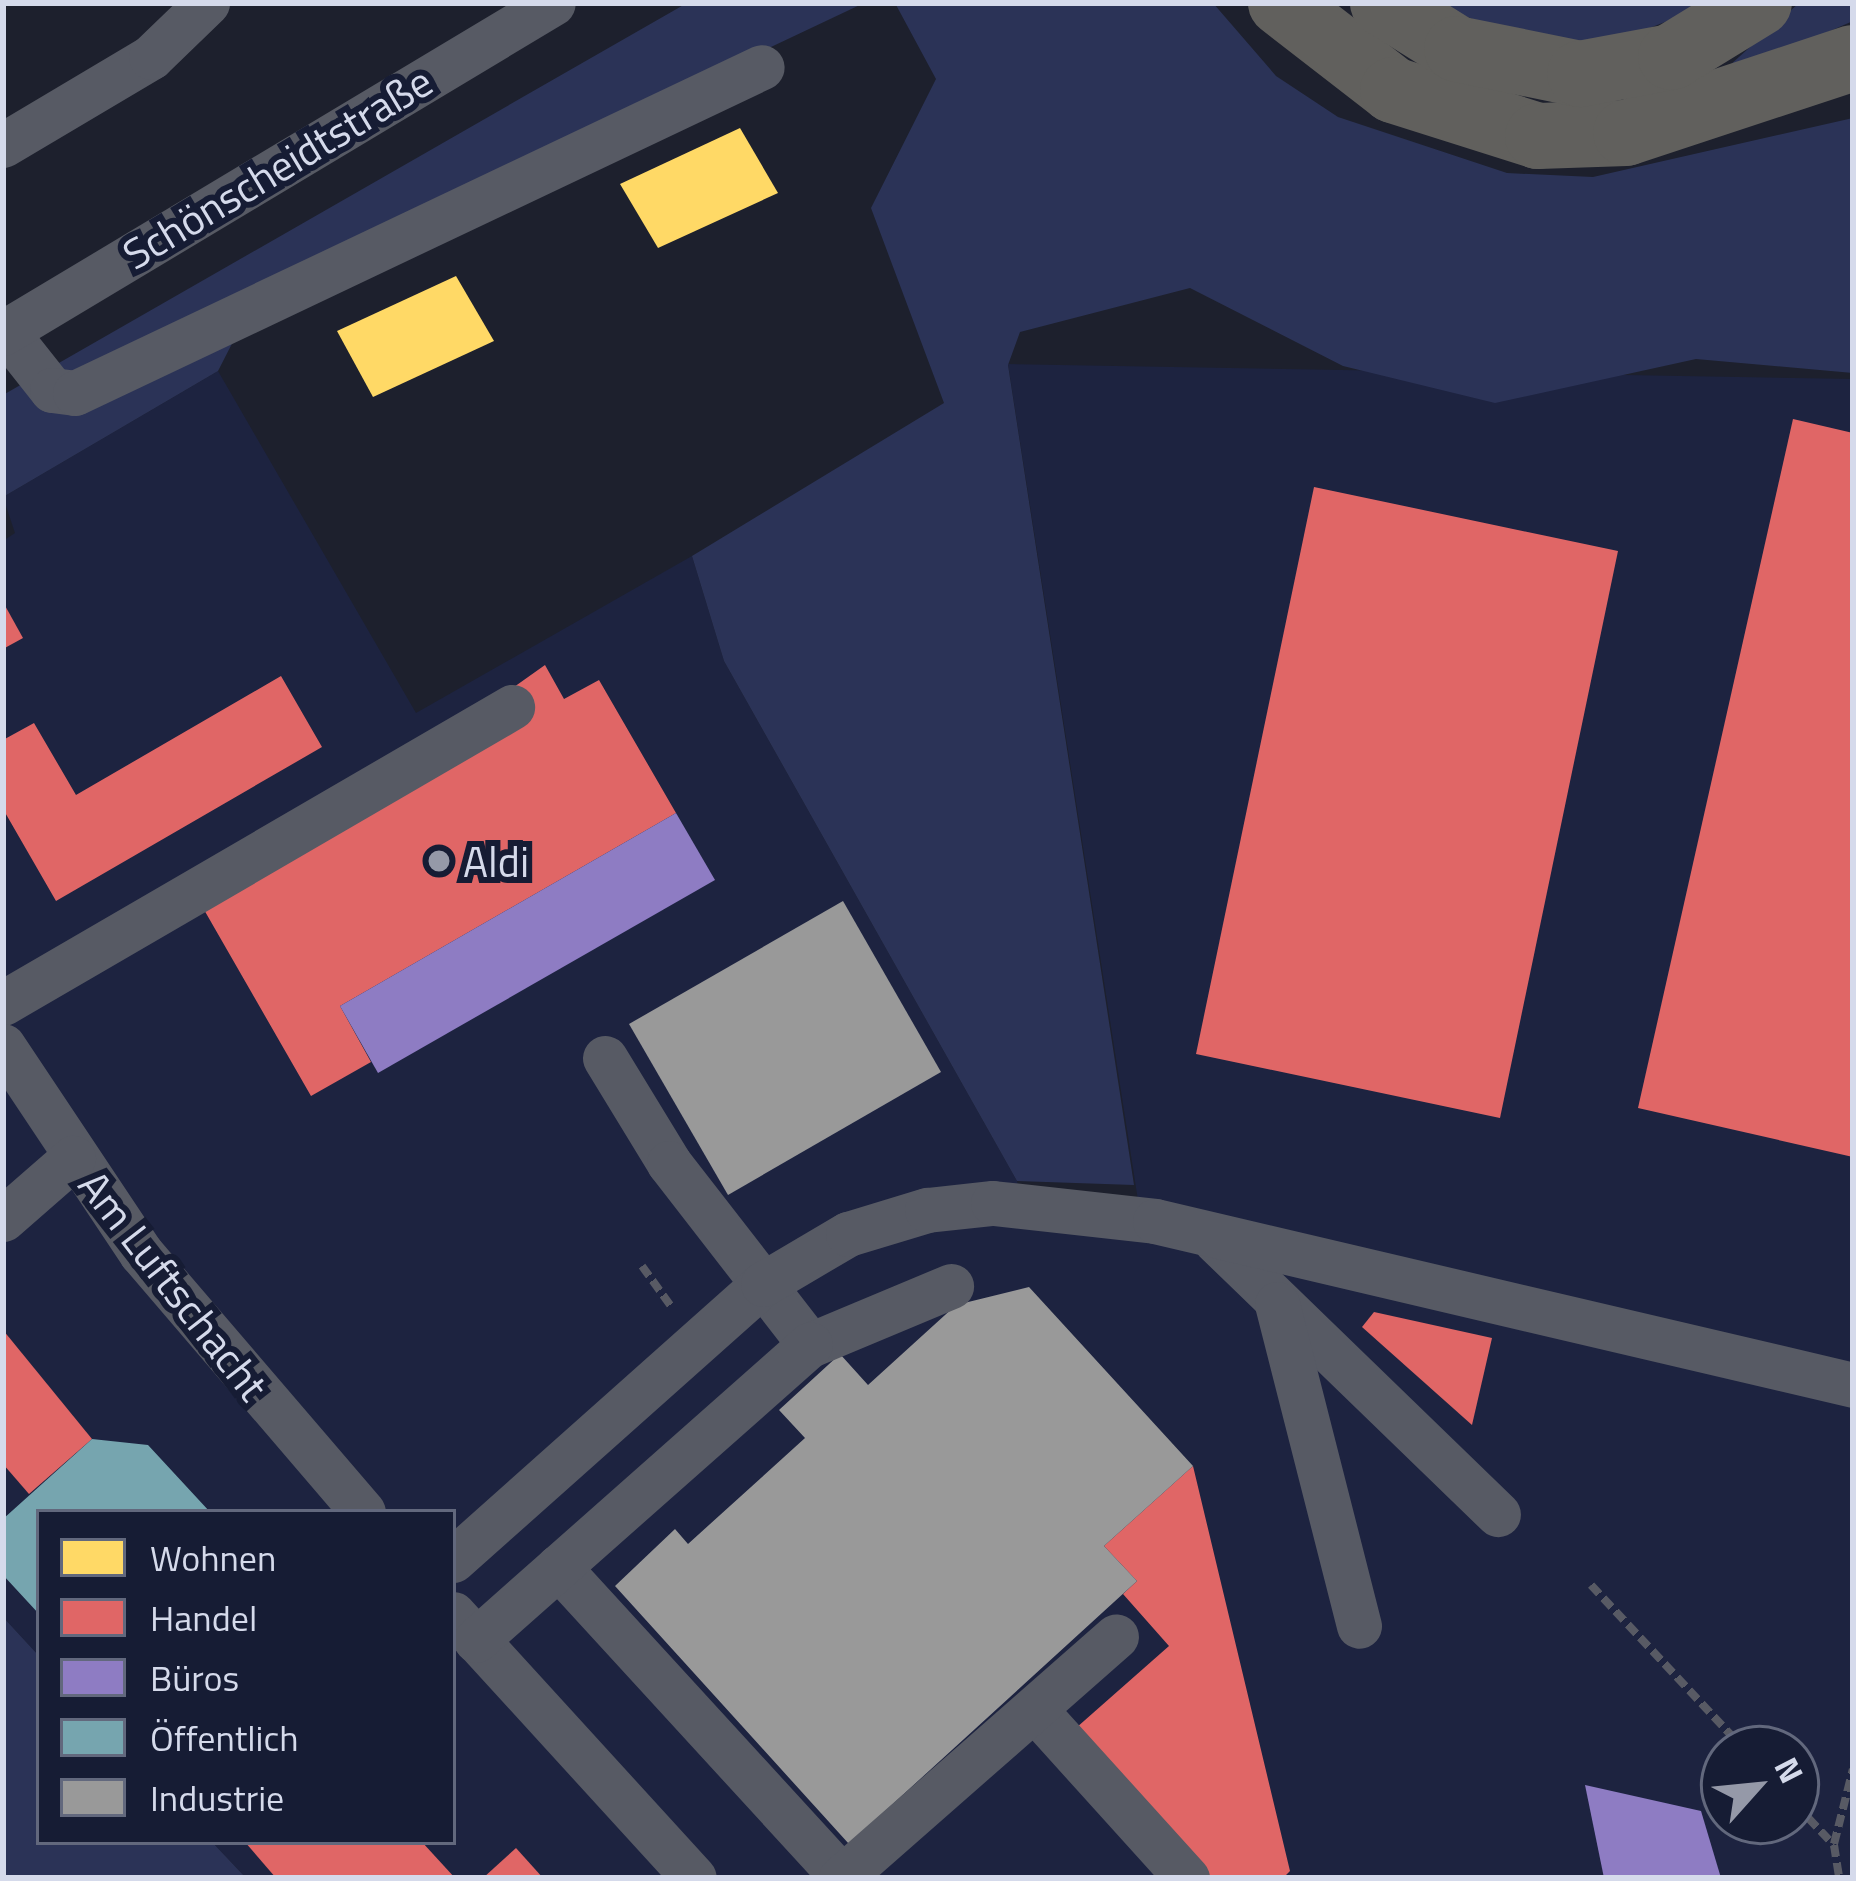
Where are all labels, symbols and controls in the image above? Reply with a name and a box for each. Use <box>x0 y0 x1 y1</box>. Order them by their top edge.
street label: Schönscheidtstraße <box>113 55 441 279</box>
place label: Aldi <box>463 836 529 886</box>
marker: Aldi <box>426 848 452 874</box>
street label: Am Luftschacht <box>69 1160 279 1410</box>
legend <box>36 1509 456 1845</box>
text: Wohnen <box>150 1530 276 1585</box>
text: Handel <box>150 1590 257 1645</box>
text: Büros <box>150 1650 239 1705</box>
text: Öffentlich <box>150 1710 299 1765</box>
north arrow <box>1700 1725 1820 1845</box>
text: N <box>1762 1748 1817 1792</box>
text: Industrie <box>150 1770 284 1825</box>

